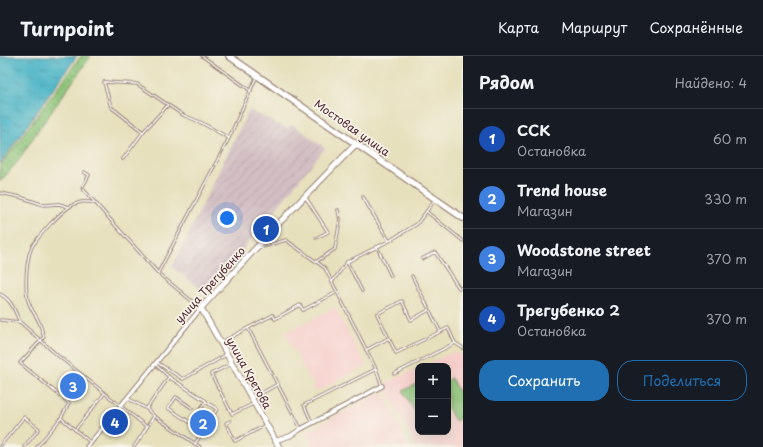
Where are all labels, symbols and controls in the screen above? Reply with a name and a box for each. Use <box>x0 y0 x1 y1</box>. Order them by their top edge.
text: Turnpoint <box>20 14 114 42</box>
text: Карта <box>498 17 539 38</box>
text: Маршрут <box>561 17 627 38</box>
text: Сохранённые <box>649 17 743 38</box>
text: Рядом <box>479 69 534 95</box>
text: Найдено: 4 <box>675 73 747 92</box>
street label: Мостовая улица <box>311 95 394 160</box>
text: ССК <box>517 118 550 141</box>
text: 1 <box>489 129 495 148</box>
text: 60 m <box>713 129 747 148</box>
text: Остановка <box>517 141 586 160</box>
text: Trend house <box>517 178 607 201</box>
text: 2 <box>487 189 497 208</box>
text: 330 m <box>704 189 747 208</box>
text: Магазин <box>517 201 573 220</box>
your location <box>217 208 237 228</box>
pin: 1 <box>253 214 279 244</box>
text: Woodstone street <box>517 238 651 261</box>
street label: улица Трегубенко <box>170 243 249 327</box>
text: 3 <box>488 249 496 268</box>
text: 370 m <box>706 249 747 268</box>
text: Магазин <box>517 261 573 280</box>
text: Трегубенко 2 <box>517 298 620 321</box>
text: 4 <box>488 309 496 328</box>
text: 370 m <box>706 309 747 328</box>
text: Остановка <box>517 321 586 340</box>
street label: улица Кретова <box>223 334 276 412</box>
button: Сохранить <box>479 360 609 401</box>
button: Поделиться <box>617 360 747 401</box>
map controls <box>415 363 451 435</box>
button: + <box>415 363 451 399</box>
pin: 3 <box>60 371 86 401</box>
button: − <box>415 399 451 435</box>
pin: 4 <box>102 407 128 437</box>
pin: 2 <box>190 408 216 438</box>

